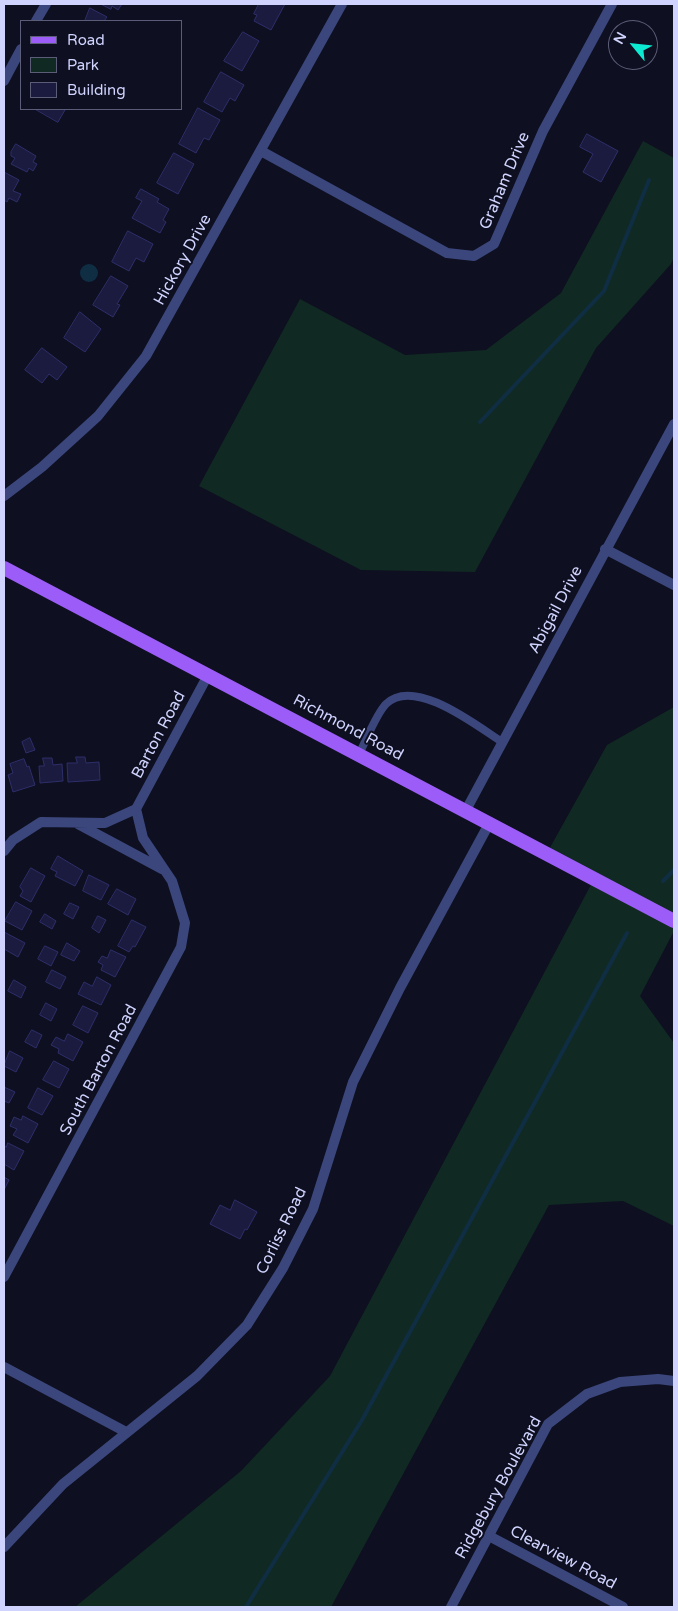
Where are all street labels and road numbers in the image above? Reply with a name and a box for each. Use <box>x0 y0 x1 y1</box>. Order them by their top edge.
street label: Graham Drive <box>476 129 534 233</box>
street label: Hickory Drive <box>150 211 216 309</box>
street label: Abigail Drive <box>525 563 587 657</box>
street label: Barton Road <box>128 688 190 782</box>
street label: Richmond Road <box>290 691 406 765</box>
street label: South Barton Road <box>56 1001 142 1139</box>
street label: Corliss Road <box>253 1184 311 1278</box>
street label: Ridgebury Boulevard <box>452 1413 546 1563</box>
street label: Clearview Road <box>507 1522 619 1594</box>

